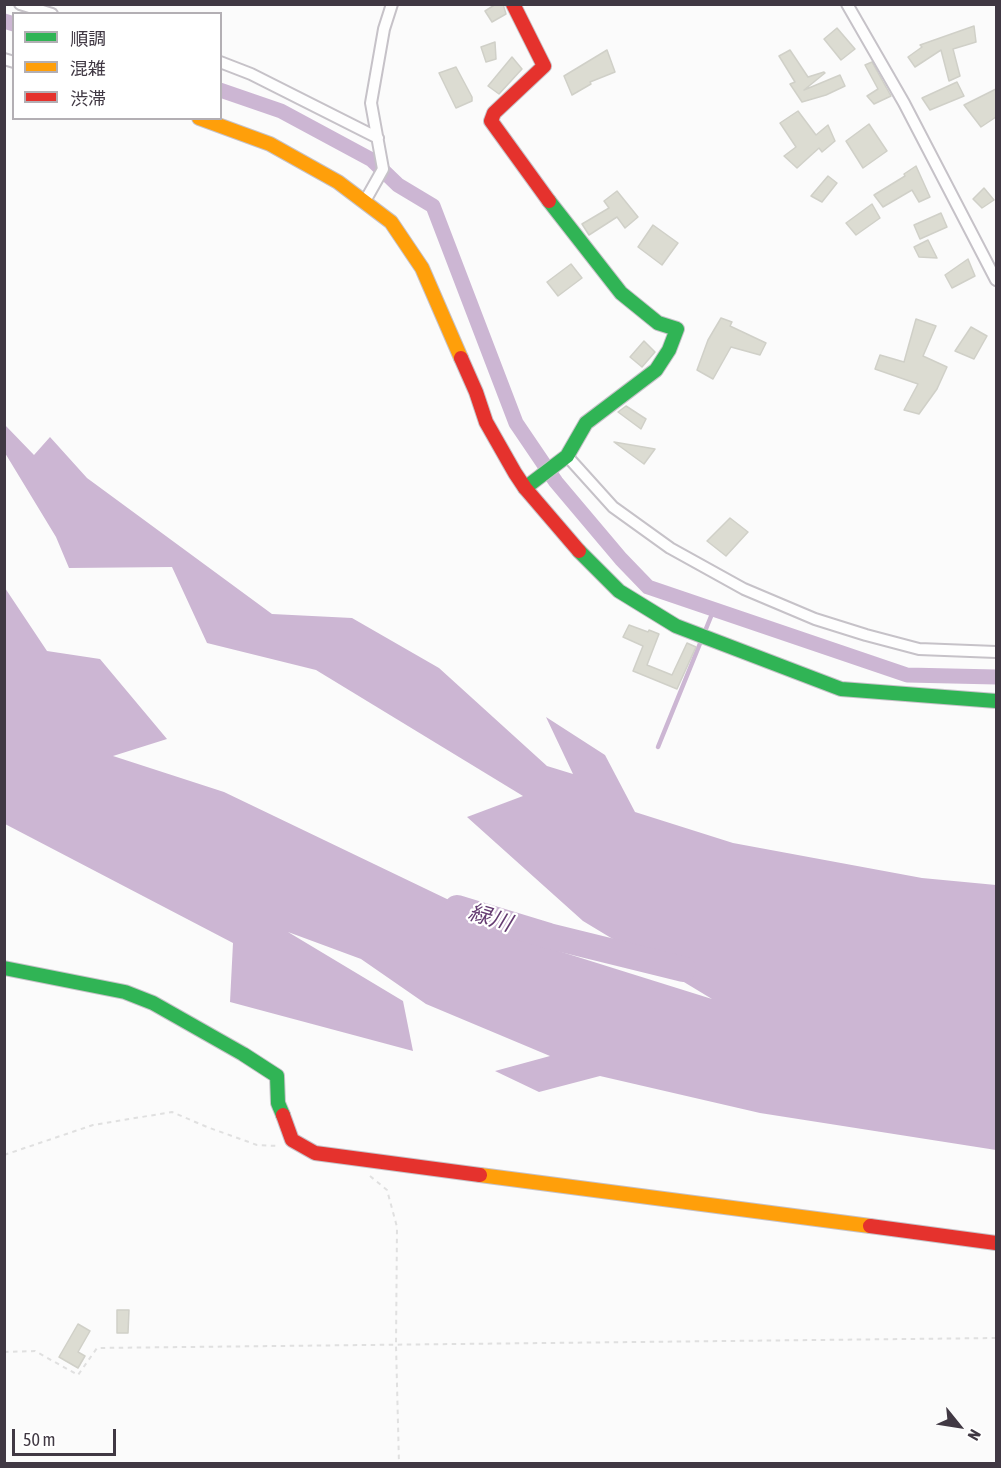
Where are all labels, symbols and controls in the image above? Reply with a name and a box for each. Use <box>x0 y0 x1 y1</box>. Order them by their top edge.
legend <box>12 12 222 120</box>
text: 順調 <box>70 28 106 49</box>
text: 混雑 <box>70 58 106 79</box>
text: 渋滞 <box>70 88 106 109</box>
water label: 緑川 <box>465 899 515 937</box>
north arrow <box>929 1396 989 1456</box>
scale bar <box>15 1417 118 1455</box>
text: N <box>964 1426 985 1444</box>
text: 50 m <box>23 1429 55 1450</box>

